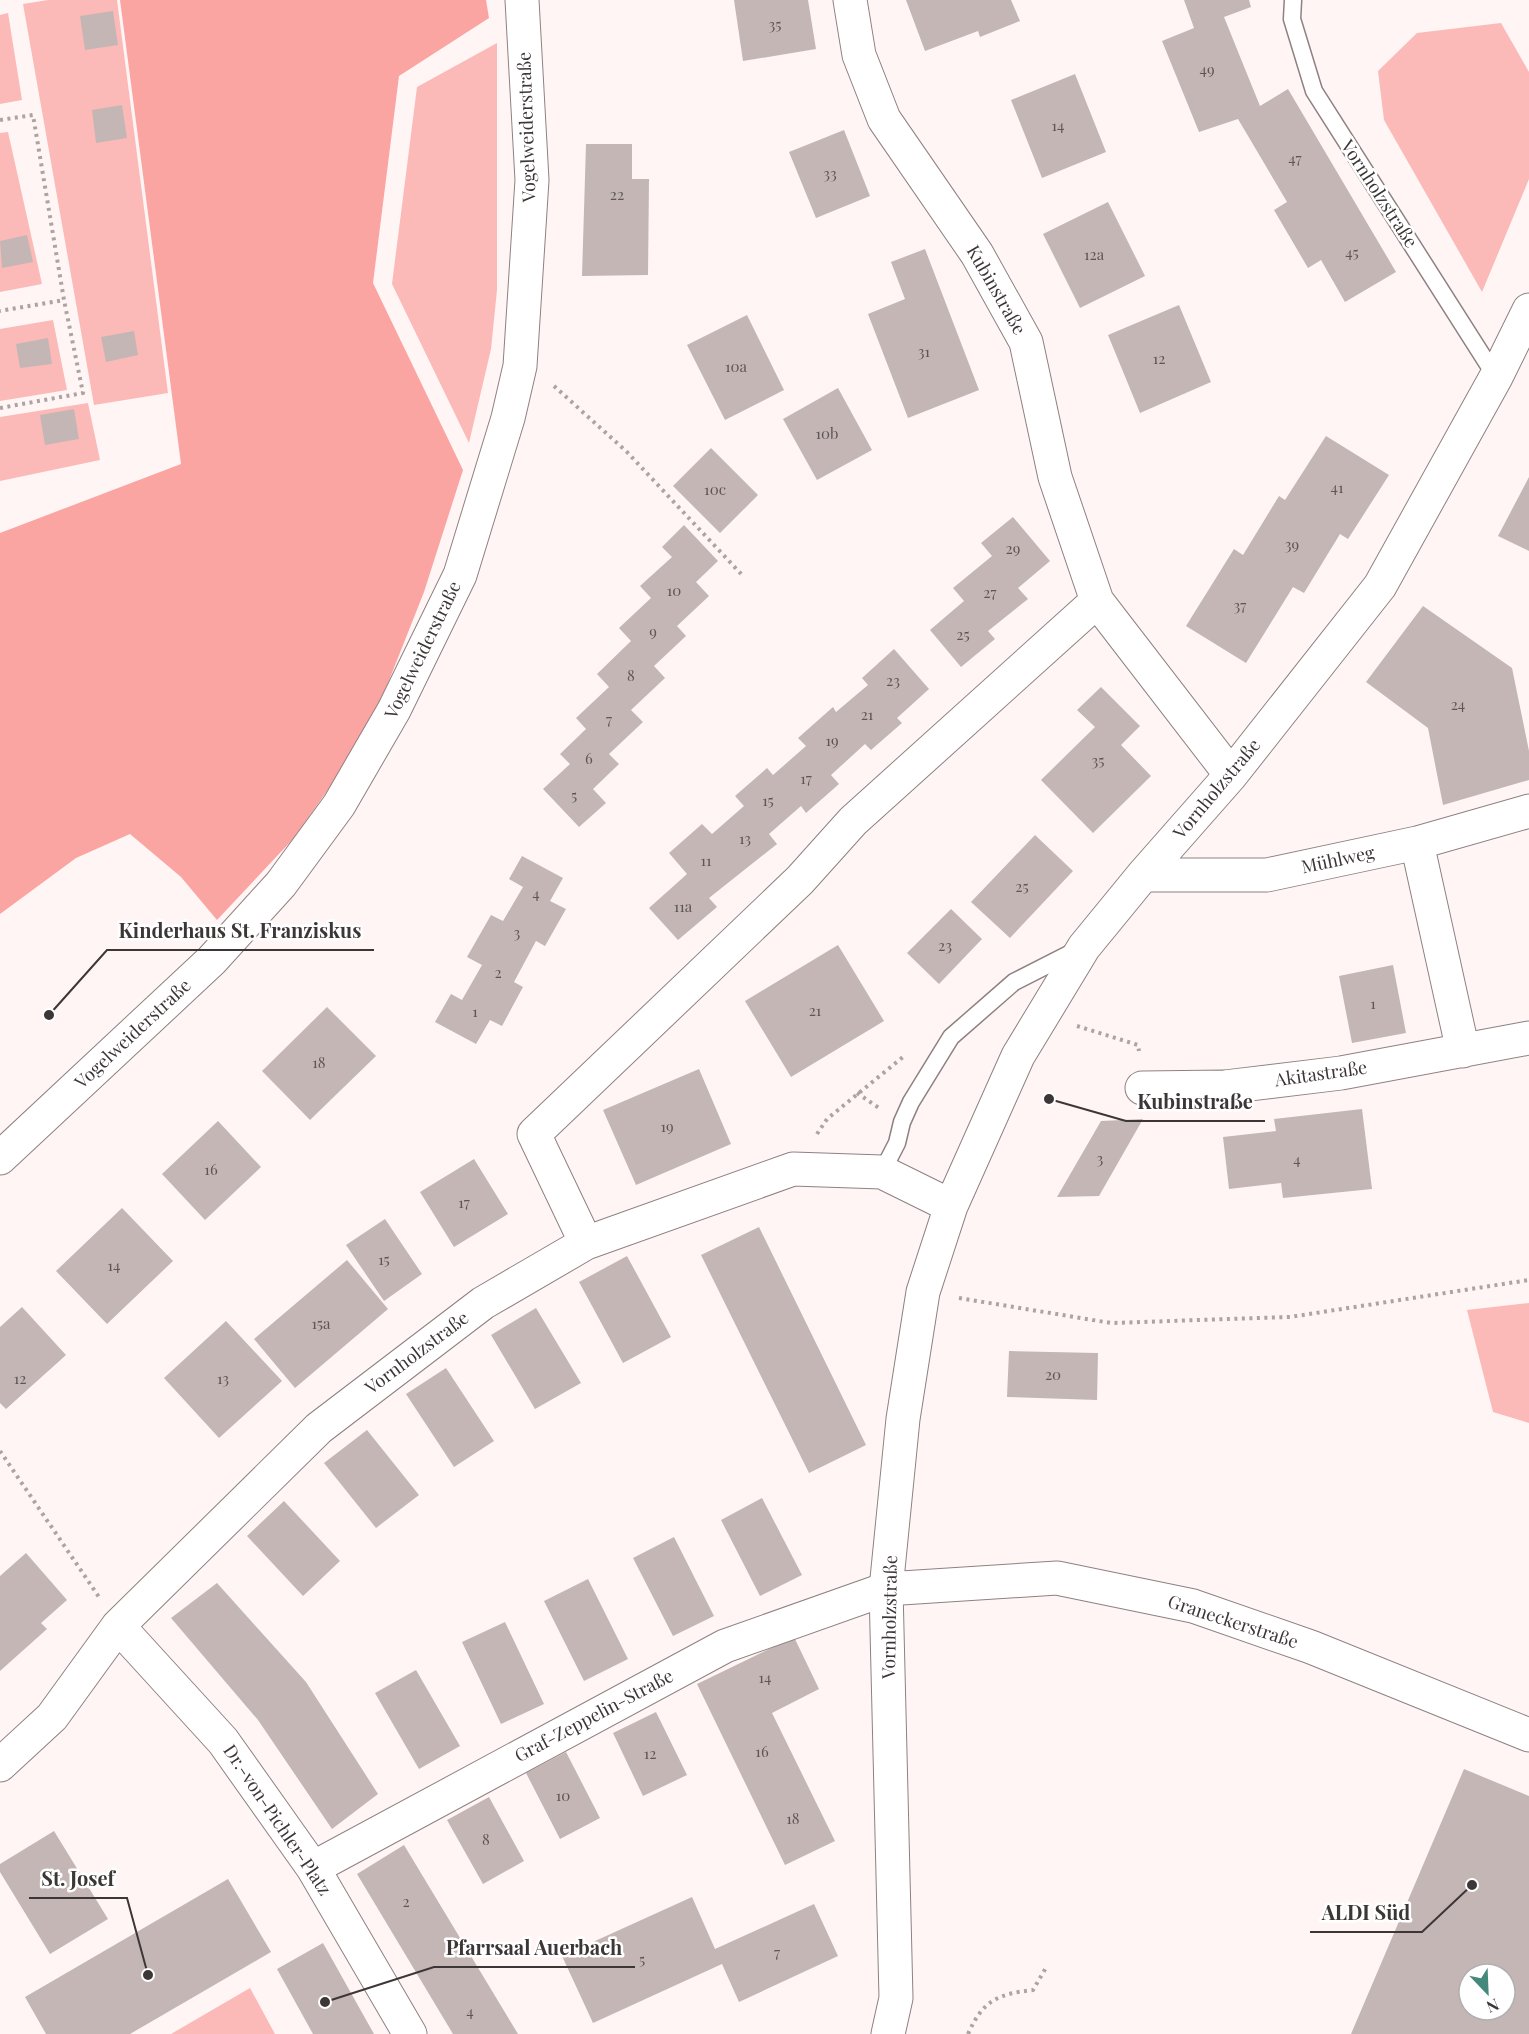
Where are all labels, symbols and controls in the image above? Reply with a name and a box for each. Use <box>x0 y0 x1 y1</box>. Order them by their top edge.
house number: 35 <box>769 14 782 34</box>
street label: Vogelweiderstraße <box>511 51 541 204</box>
house number: 49 <box>1199 59 1215 79</box>
house number: 14 <box>1052 115 1064 135</box>
street label: Vornholzstraße <box>1335 134 1424 252</box>
house number: 47 <box>1288 148 1302 168</box>
house number: 33 <box>823 163 837 183</box>
house number: 22 <box>610 184 624 204</box>
street label: Kubinstraße <box>962 240 1032 339</box>
house number: 45 <box>1345 242 1359 262</box>
house number: 12a <box>1084 244 1105 264</box>
house number: 31 <box>918 341 931 361</box>
house number: 12 <box>1153 348 1165 368</box>
house number: 10a <box>725 356 748 376</box>
house number: 10b <box>816 423 839 443</box>
house number: 41 <box>1331 477 1344 497</box>
house number: 10c <box>704 479 726 499</box>
house number: 39 <box>1285 534 1299 554</box>
house number: 29 <box>1006 538 1020 558</box>
street label: Vogelweiderstraße <box>378 577 466 723</box>
house number: 10 <box>667 580 681 600</box>
house number: 27 <box>983 582 997 602</box>
house number: 37 <box>1234 595 1246 615</box>
house number: 9 <box>649 621 657 641</box>
house number: 25 <box>956 624 970 644</box>
house number: 8 <box>627 665 635 685</box>
house number: 23 <box>886 670 900 690</box>
house number: 24 <box>1451 694 1465 714</box>
house number: 21 <box>861 704 874 724</box>
house number: 7 <box>606 709 612 729</box>
house number: 19 <box>825 730 839 750</box>
street label: Vornholzstraße <box>1167 733 1265 844</box>
house number: 6 <box>585 748 593 768</box>
house number: 35 <box>1092 750 1105 770</box>
house number: 17 <box>800 768 812 788</box>
house number: 5 <box>571 785 577 805</box>
house number: 15 <box>762 790 774 810</box>
house number: 13 <box>739 828 751 848</box>
street label: Mühlweg <box>1299 839 1377 878</box>
house number: 11 <box>700 850 712 870</box>
house number: 25 <box>1015 876 1029 896</box>
house number: 4 <box>532 883 540 903</box>
house number: 11a <box>674 896 693 916</box>
callout: Kinderhaus St. Franziskus <box>107 912 374 950</box>
text: Kinderhaus St. Franziskus <box>119 916 361 943</box>
house number: 3 <box>514 922 521 942</box>
house number: 23 <box>938 935 952 955</box>
house number: 2 <box>494 962 502 982</box>
street label: Vogelweiderstraße <box>68 973 195 1094</box>
house number: 1 <box>1370 993 1376 1013</box>
house number: 21 <box>809 1000 822 1020</box>
house number: 1 <box>472 1001 478 1021</box>
house number: 18 <box>312 1052 326 1072</box>
street label: Akitastraße <box>1272 1055 1369 1091</box>
callout: Kubinstraße <box>1126 1083 1265 1121</box>
text: Kubinstraße <box>1137 1087 1253 1114</box>
house number: 19 <box>660 1116 674 1136</box>
house number: 3 <box>1097 1148 1104 1168</box>
house number: 4 <box>1293 1149 1301 1169</box>
house number: 16 <box>204 1159 218 1179</box>
house number: 17 <box>458 1192 470 1212</box>
house number: 15 <box>378 1249 390 1269</box>
house number: 14 <box>108 1255 120 1275</box>
street label: Vornholzstraße <box>359 1305 473 1400</box>
house number: 15a <box>311 1313 331 1333</box>
house number: 20 <box>1045 1364 1061 1384</box>
house number: 12 <box>14 1368 26 1388</box>
house number: 13 <box>217 1368 229 1388</box>
street label: Vornholzstraße <box>876 1555 902 1680</box>
street label: Graneckerstraße <box>1165 1589 1302 1653</box>
street label: Graf-Zeppelin-Straße <box>510 1663 677 1767</box>
house number: 14 <box>759 1667 771 1687</box>
street label: Dr.-von-Pichler-Platz <box>218 1739 337 1900</box>
house number: 16 <box>755 1741 769 1761</box>
house number: 12 <box>644 1743 656 1763</box>
house number: 10 <box>556 1785 570 1805</box>
house number: 18 <box>786 1808 800 1828</box>
house number: 8 <box>482 1829 490 1849</box>
callout: St. Josef <box>29 1860 127 1898</box>
text: St. Josef <box>41 1864 117 1891</box>
house number: 2 <box>402 1891 410 1911</box>
callout: ALDI Süd <box>1310 1894 1422 1932</box>
text: ALDI Süd <box>1321 1898 1410 1925</box>
callout: Pfarrsaal Auerbach <box>434 1929 635 1967</box>
text: Pfarrsaal Auerbach <box>446 1933 622 1960</box>
house number: 7 <box>774 1942 780 1962</box>
house number: 5 <box>639 1949 645 1969</box>
north arrow <box>1457 1962 1517 2022</box>
text: N <box>1483 1994 1502 2018</box>
house number: 4 <box>466 2001 474 2021</box>

